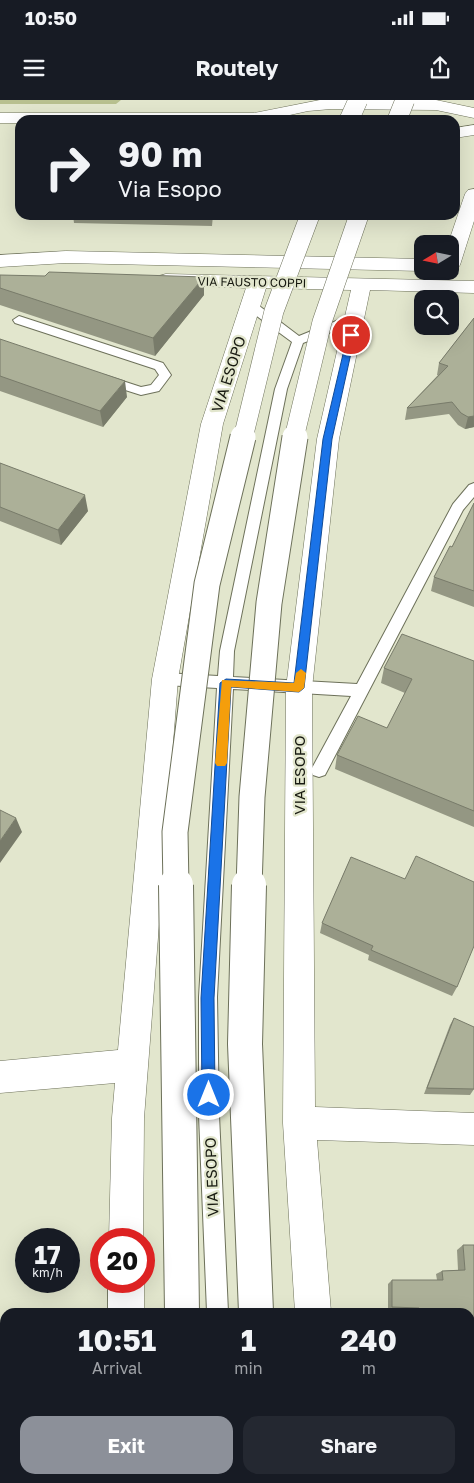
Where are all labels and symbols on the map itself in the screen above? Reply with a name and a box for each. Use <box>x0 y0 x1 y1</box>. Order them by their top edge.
north arrow <box>414 235 459 280</box>
street label: VIA FAUSTO COPPI <box>197 274 307 290</box>
pin <box>330 314 372 356</box>
street label: VIA ESOPO <box>207 333 249 415</box>
street label: VIA ESOPO <box>290 735 308 815</box>
position arrow <box>182 1068 234 1120</box>
street label: VIA ESOPO <box>201 1137 221 1217</box>
speed limit sign: 20 <box>90 1228 155 1293</box>

